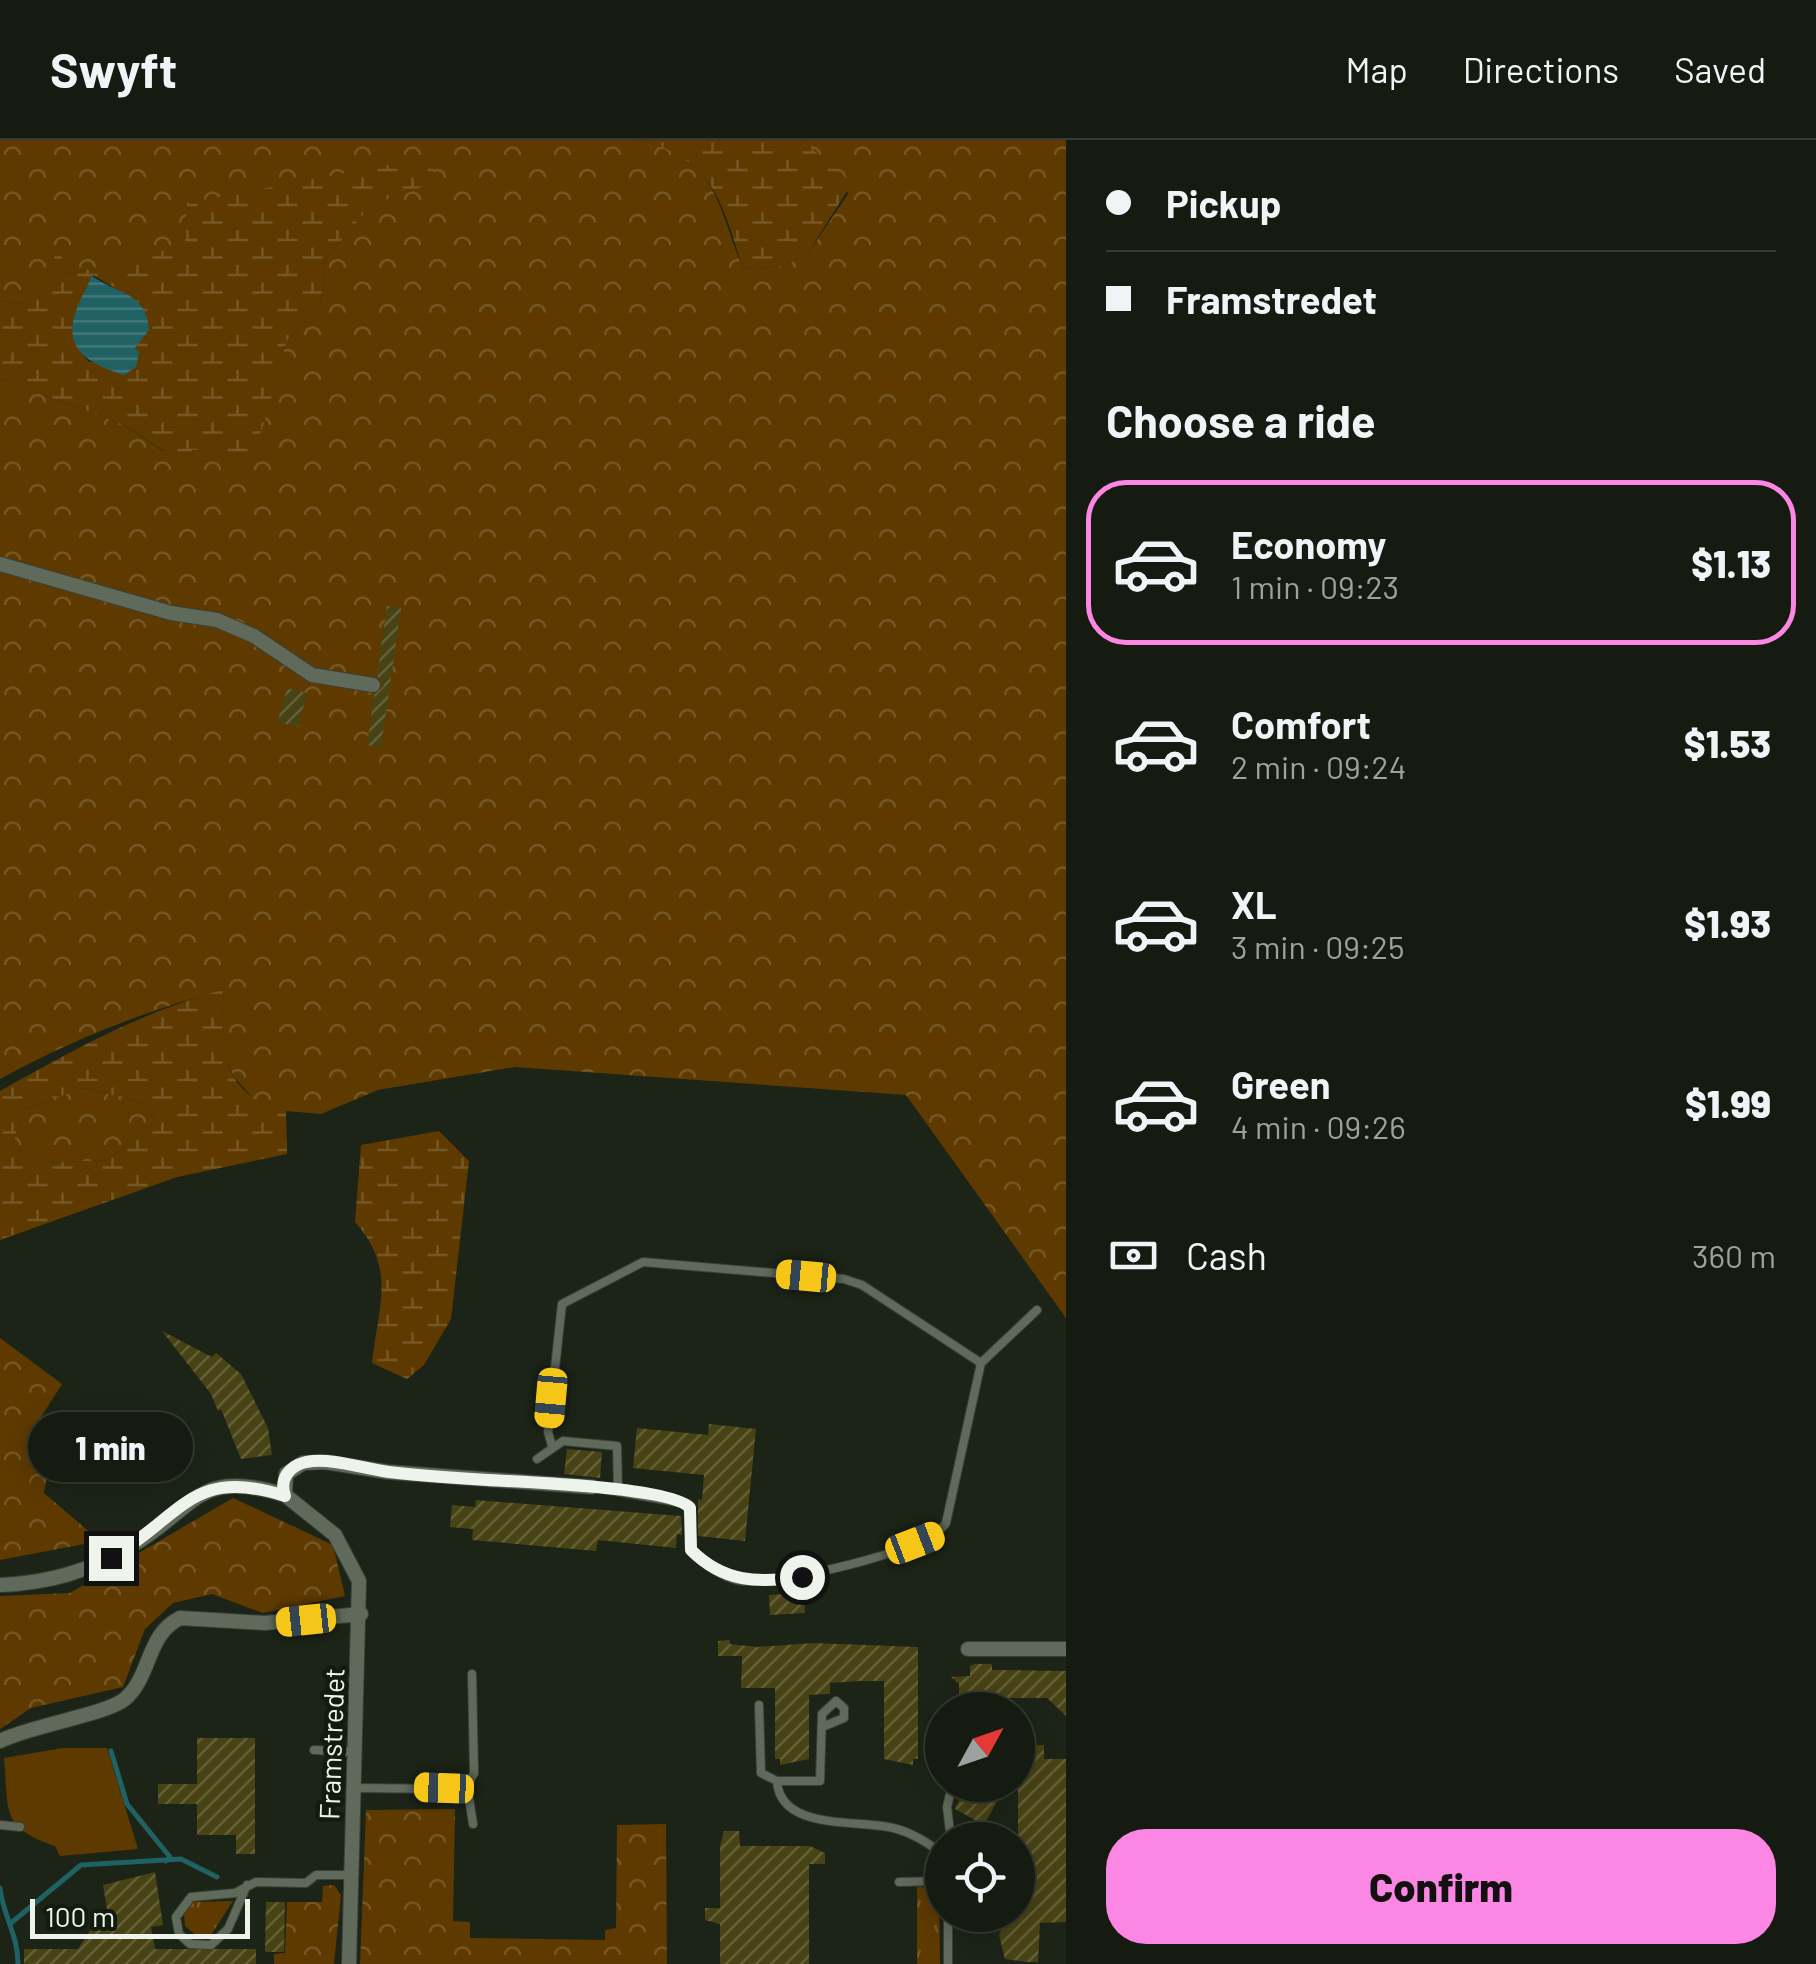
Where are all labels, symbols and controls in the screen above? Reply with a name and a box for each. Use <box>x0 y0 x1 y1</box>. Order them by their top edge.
text: Swyft <box>50 40 177 98</box>
text: Map <box>1346 48 1408 90</box>
text: Directions <box>1463 48 1619 90</box>
text: Saved <box>1674 48 1766 90</box>
text: Pickup <box>1166 180 1281 226</box>
text: Framstredet <box>1166 276 1377 322</box>
text: Choose a ride <box>1106 393 1376 447</box>
icon: car <box>1111 518 1201 608</box>
text: Economy <box>1231 521 1386 567</box>
text: $1.13 <box>1691 540 1771 586</box>
text: 1 min · 09:23 <box>1231 567 1399 605</box>
icon: car <box>1111 698 1201 788</box>
text: Comfort <box>1231 701 1371 747</box>
text: $1.53 <box>1684 720 1771 766</box>
text: 2 min · 09:24 <box>1231 747 1406 785</box>
icon: car <box>1111 878 1201 968</box>
text: XL <box>1231 881 1277 927</box>
text: $1.93 <box>1684 900 1771 946</box>
text: 3 min · 09:25 <box>1231 927 1404 965</box>
icon: car <box>1111 1058 1201 1148</box>
text: Green <box>1231 1061 1331 1107</box>
text: $1.99 <box>1685 1080 1771 1126</box>
text: 4 min · 09:26 <box>1231 1107 1406 1145</box>
icon: cash <box>1106 1228 1161 1283</box>
text: Cash <box>1186 1232 1267 1278</box>
text: 360 m <box>1692 1236 1776 1274</box>
car <box>775 1258 837 1294</box>
car <box>533 1367 569 1429</box>
callout: 1 min <box>28 1413 194 1483</box>
text: 1 min <box>75 1428 146 1466</box>
car <box>882 1518 948 1568</box>
route end <box>89 1536 134 1581</box>
route start <box>780 1555 825 1600</box>
car <box>275 1602 337 1638</box>
street label: Framstredet <box>311 1667 351 1821</box>
north arrow <box>925 1692 1035 1802</box>
map controls <box>925 1692 1035 1932</box>
car <box>413 1772 475 1804</box>
button: locate <box>925 1822 1035 1932</box>
button: Confirm <box>1106 1829 1776 1944</box>
scale bar <box>30 1894 250 1938</box>
text: 100 m <box>45 1899 115 1933</box>

